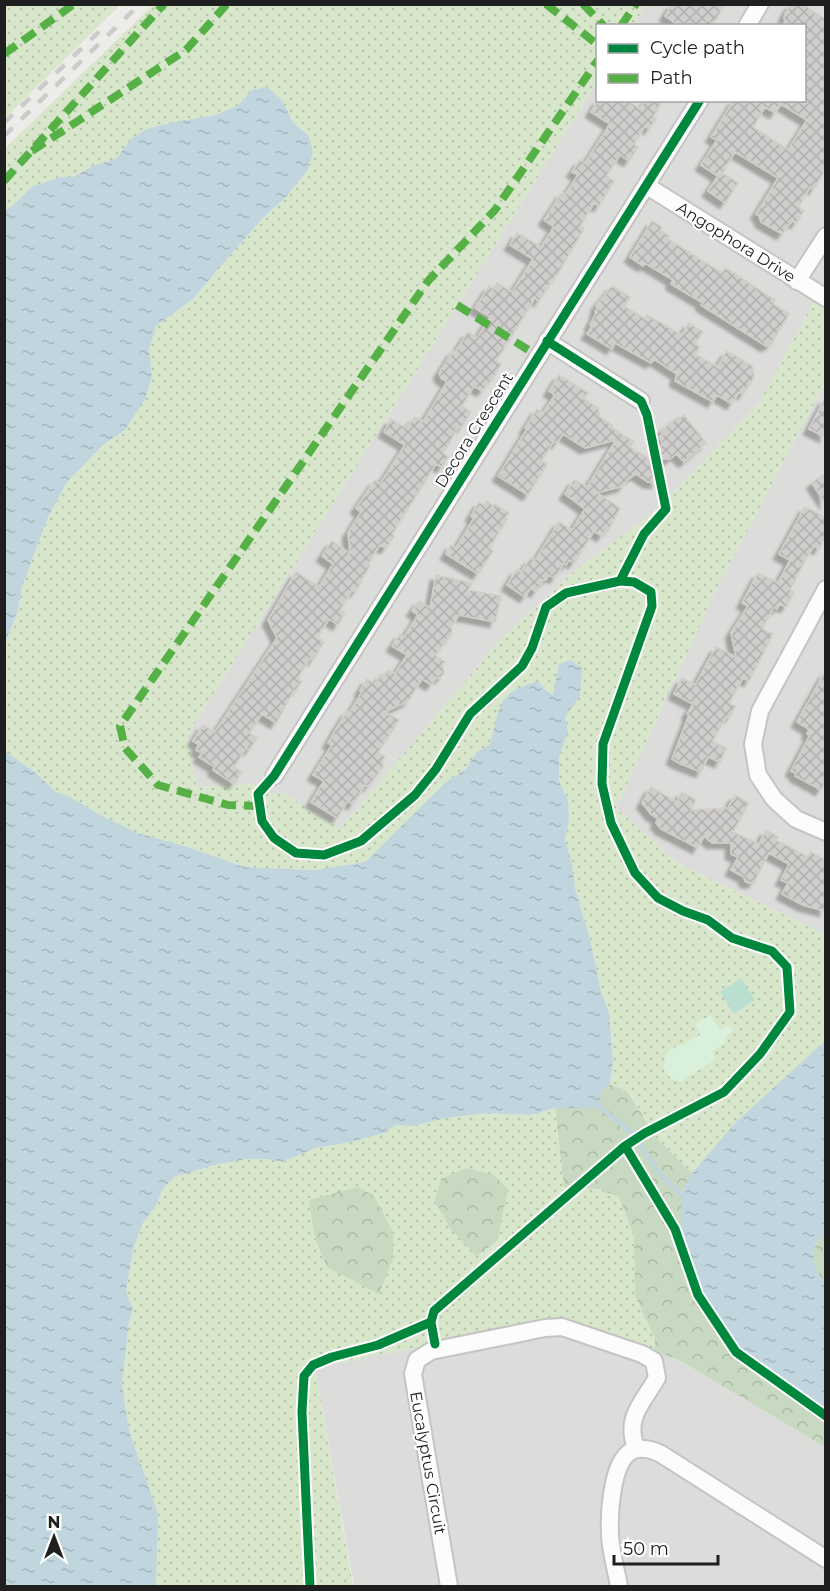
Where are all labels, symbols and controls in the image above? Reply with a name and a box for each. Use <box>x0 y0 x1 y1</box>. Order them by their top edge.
legend <box>596 24 806 102</box>
text: Cycle path <box>650 37 745 59</box>
text: Path <box>650 67 693 89</box>
street label: Angophora Drive <box>673 198 799 286</box>
street label: Decora Crescent <box>431 369 517 491</box>
street label: Eucalyptus Circuit <box>406 1390 450 1537</box>
north arrow <box>24 1507 84 1567</box>
text: N <box>48 1513 60 1532</box>
scale bar <box>614 1528 718 1566</box>
text: 50 m <box>623 1538 669 1560</box>

